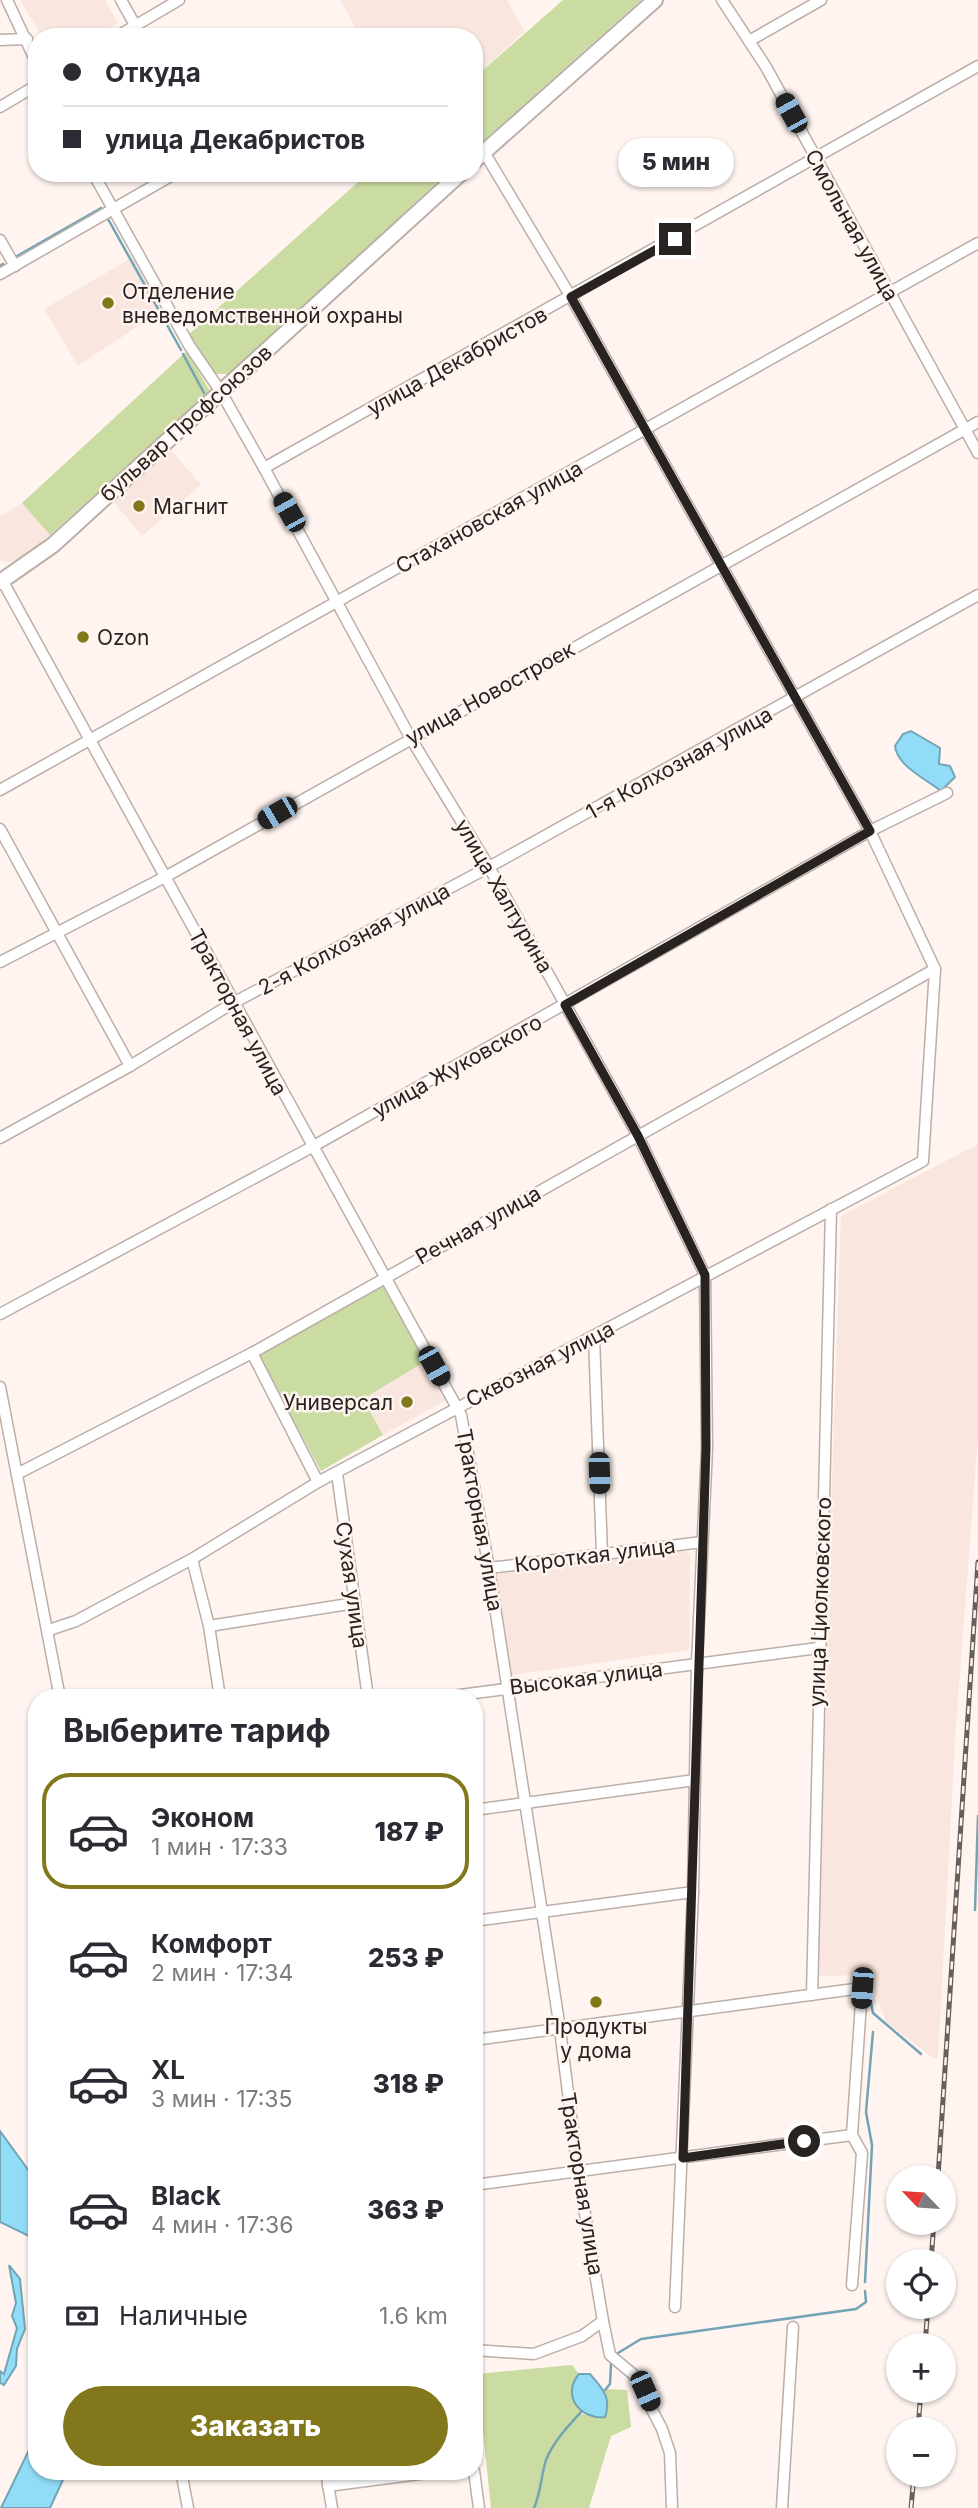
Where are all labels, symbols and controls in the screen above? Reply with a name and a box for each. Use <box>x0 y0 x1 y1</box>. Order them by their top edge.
text: Откуда <box>105 57 201 88</box>
car <box>772 90 811 136</box>
text: улица Декабристов <box>105 124 365 155</box>
callout: 5 мин <box>617 138 733 187</box>
street label: Смольная улица <box>800 145 904 305</box>
text: 5 мин <box>642 148 710 176</box>
route end <box>659 223 691 255</box>
place label: Отделение вневедомственной охраны <box>122 279 403 328</box>
marker: Отделение вневедомственной охраны <box>100 295 116 311</box>
street label: улица Декабристов <box>363 301 551 421</box>
street label: бульвар Профсоюзов <box>95 339 277 507</box>
street label: Стахановская улица <box>391 455 587 579</box>
car <box>270 489 309 535</box>
place label: Магнит <box>153 494 228 519</box>
marker: Магнит <box>131 498 147 514</box>
place label: Ozon <box>97 625 149 650</box>
marker: Ozon <box>75 629 91 645</box>
street label: улица Новостроек <box>401 636 579 750</box>
street label: 1-я Колхозная улица <box>582 701 776 825</box>
car <box>254 793 301 833</box>
street label: улица Халтурина <box>450 814 558 978</box>
street label: 2-я Колхозная улица <box>254 878 454 1000</box>
street label: Тракторная улица <box>184 924 292 1100</box>
street label: улица Жуковского <box>368 1009 546 1123</box>
street label: Речная улица <box>411 1180 545 1270</box>
street label: Сквозная улица <box>462 1316 618 1412</box>
car <box>415 1343 454 1389</box>
place label: Универсал <box>283 1390 393 1415</box>
marker: Универсал <box>399 1394 415 1410</box>
street label: Тракторная улица <box>452 1427 508 1613</box>
car <box>588 1452 611 1494</box>
street label: улица Циолковского <box>804 1497 836 1707</box>
street label: Сухая улица <box>331 1520 373 1650</box>
street label: Короткая улица <box>513 1533 677 1577</box>
street label: Высокая улица <box>508 1656 664 1700</box>
text: Выберите тариф <box>63 1711 331 1750</box>
icon: car <box>67 1800 130 1863</box>
text: Эконом <box>151 1802 254 1833</box>
text: 187 ₽ <box>375 1816 444 1847</box>
text: 1 мин · 17:33 <box>151 1833 288 1861</box>
icon: car <box>67 1926 130 1989</box>
text: Комфорт <box>151 1928 272 1959</box>
text: 253 ₽ <box>368 1942 444 1973</box>
text: 2 мин · 17:34 <box>151 1959 293 1987</box>
car <box>851 1966 874 2010</box>
marker: Продукты у дома <box>588 1994 604 2010</box>
place label: Продукты у дома <box>544 2014 648 2063</box>
icon: car <box>67 2052 130 2115</box>
text: XL <box>151 2054 185 2085</box>
text: 318 ₽ <box>373 2068 444 2099</box>
text: 3 мин · 17:35 <box>151 2085 293 2113</box>
street label: Тракторная улица <box>555 2091 609 2277</box>
route start <box>788 2125 820 2157</box>
north arrow <box>886 2165 956 2235</box>
map controls <box>886 2165 956 2487</box>
icon: car <box>67 2178 130 2241</box>
text: Black <box>151 2180 221 2211</box>
text: 363 ₽ <box>367 2194 444 2225</box>
text: 4 мин · 17:36 <box>151 2211 294 2239</box>
button: locate <box>886 2249 956 2319</box>
icon: cash <box>63 2297 101 2335</box>
text: Наличные <box>119 2300 248 2331</box>
text: 1.6 km <box>379 2302 448 2330</box>
button: + <box>886 2333 956 2403</box>
car <box>627 2368 664 2414</box>
button: Заказать <box>63 2386 448 2466</box>
button: − <box>886 2417 956 2487</box>

